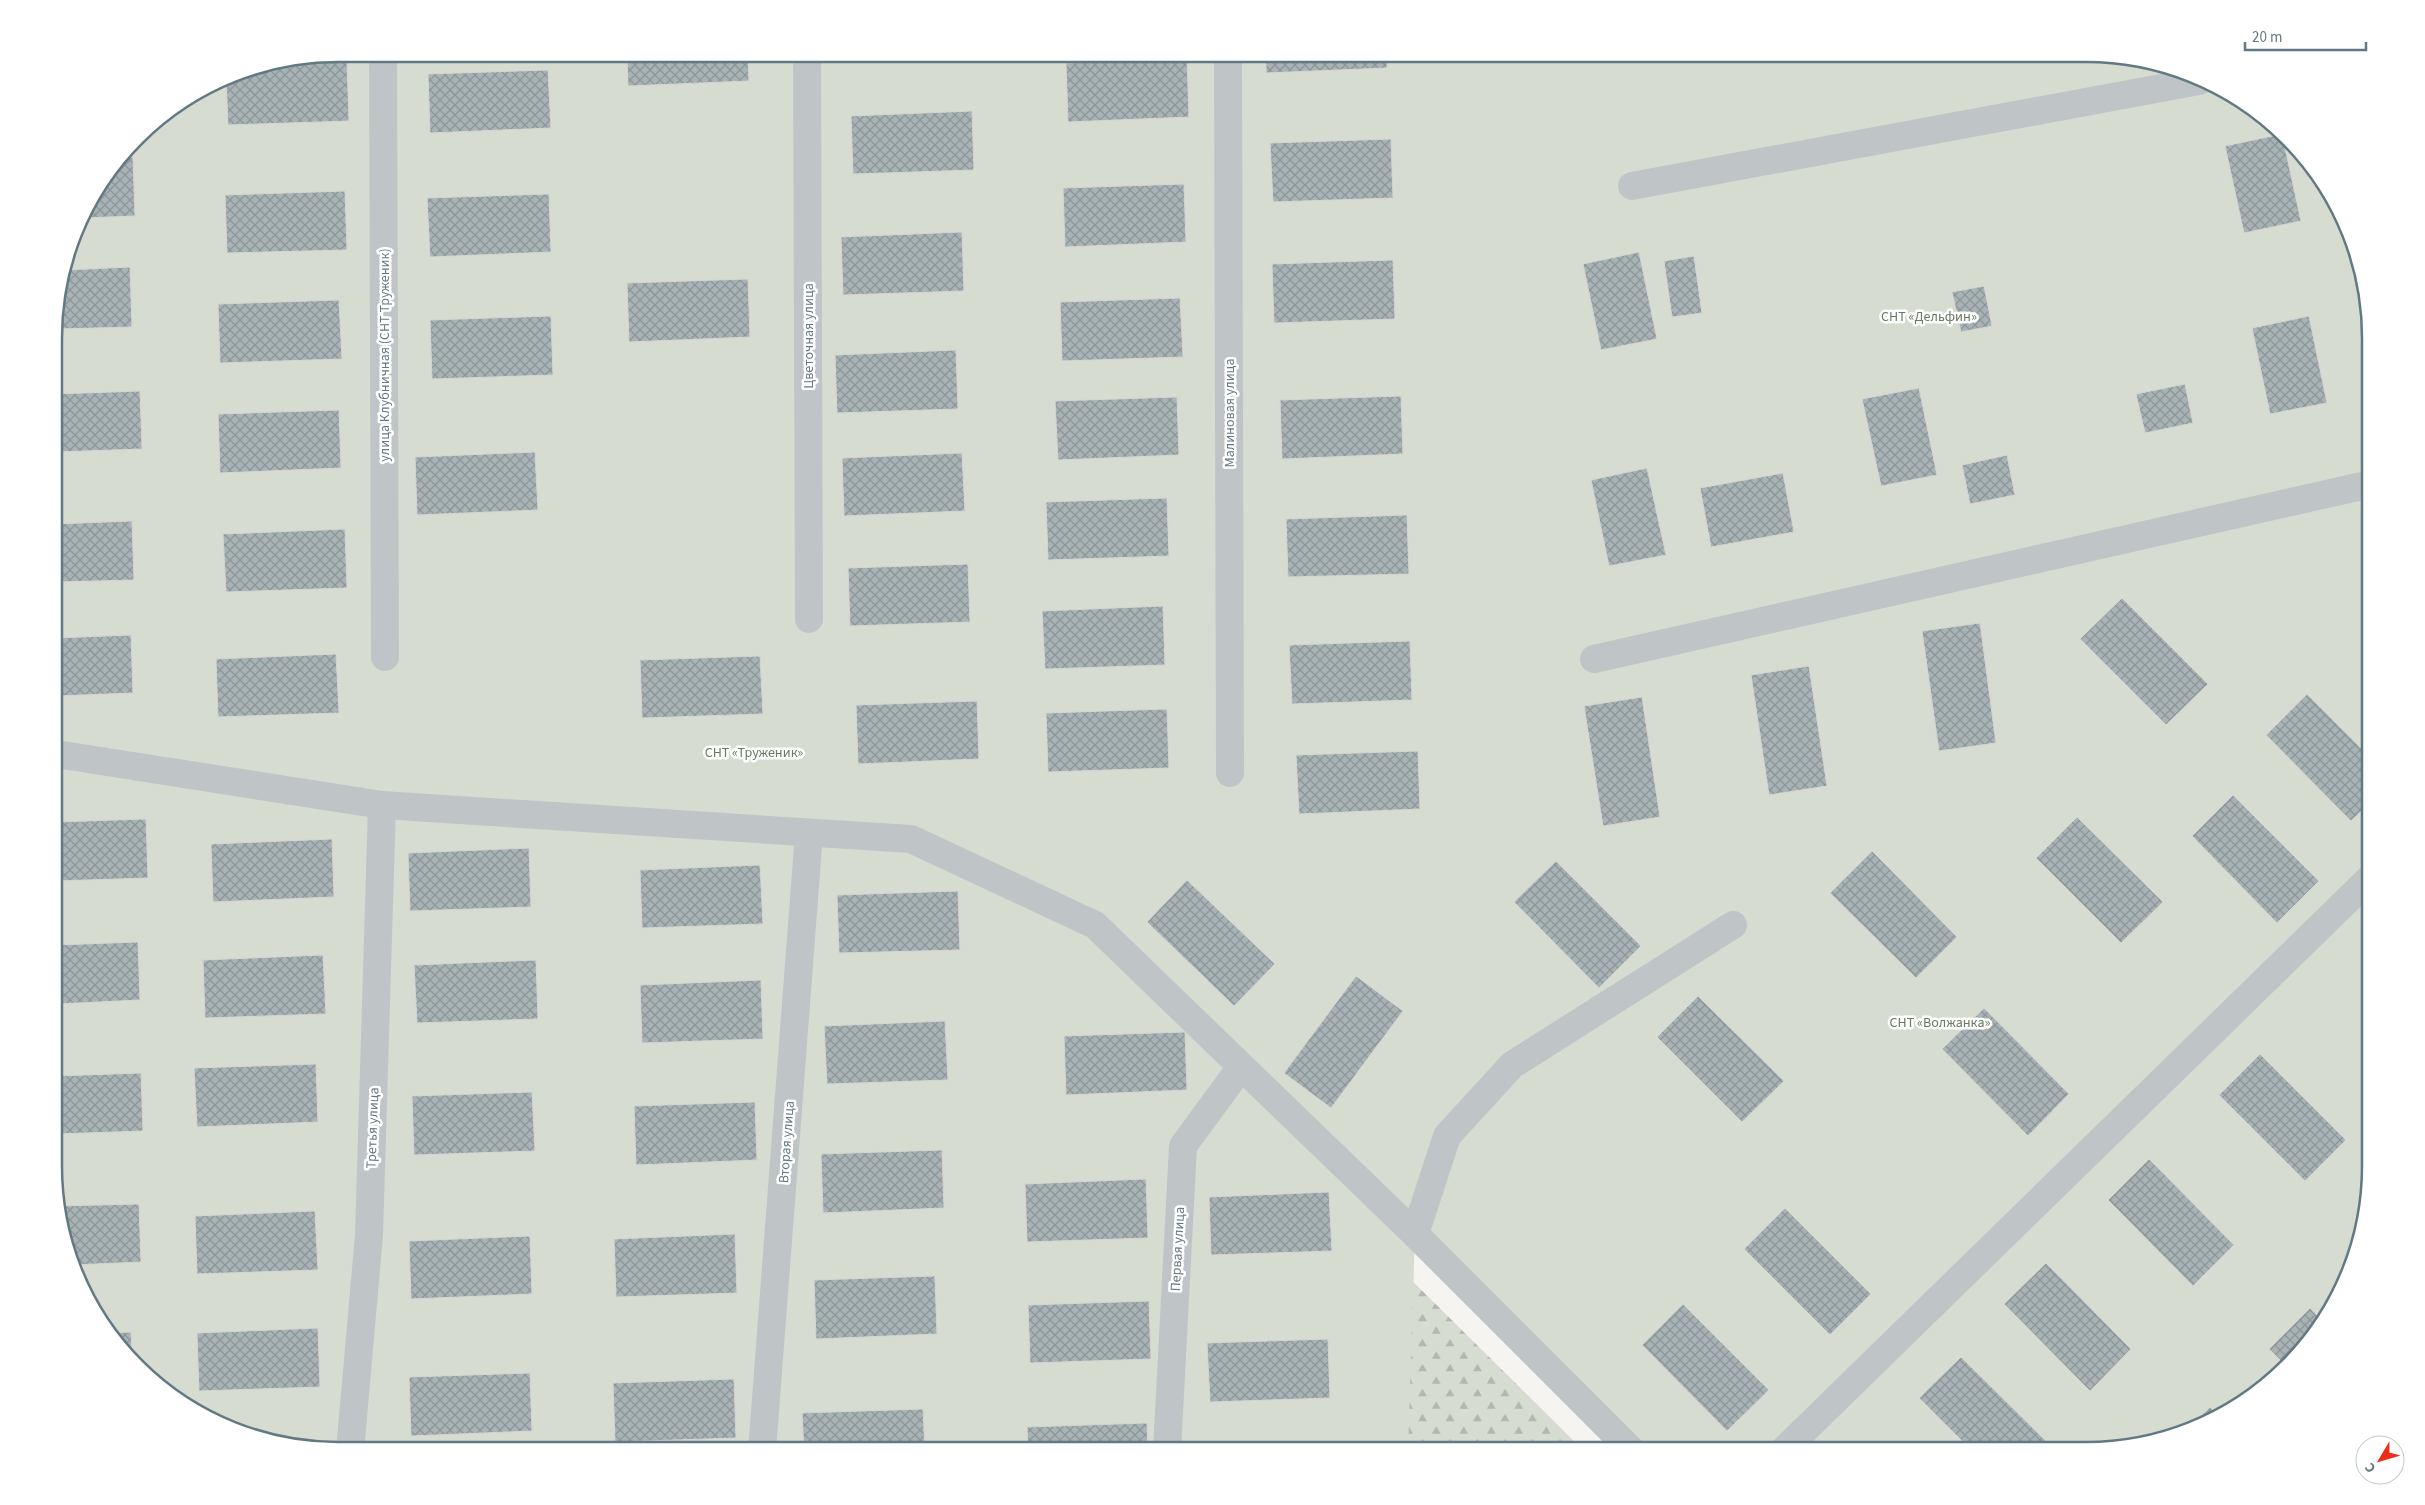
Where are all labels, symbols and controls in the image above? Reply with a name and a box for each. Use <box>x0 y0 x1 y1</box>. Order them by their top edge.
scale bar <box>2245 20 2366 52</box>
text: 20 m <box>2252 27 2282 48</box>
street label: улица Клубничная (СНТ Труженик) <box>375 248 395 462</box>
street label: Цветочная улица <box>799 283 819 389</box>
park label: СНТ «Дельфин» <box>1881 307 1977 327</box>
street label: Малиновая улица <box>1220 359 1240 467</box>
park label: СНТ «Труженик» <box>705 743 803 763</box>
park label: СНТ «Волжанка» <box>1890 1013 1990 1033</box>
street label: Третья улица <box>362 1087 384 1169</box>
street label: Вторая улица <box>774 1100 800 1184</box>
street label: Первая улица <box>1166 1206 1190 1292</box>
north arrow <box>2355 1435 2405 1485</box>
text: С <box>2360 1458 2381 1477</box>

